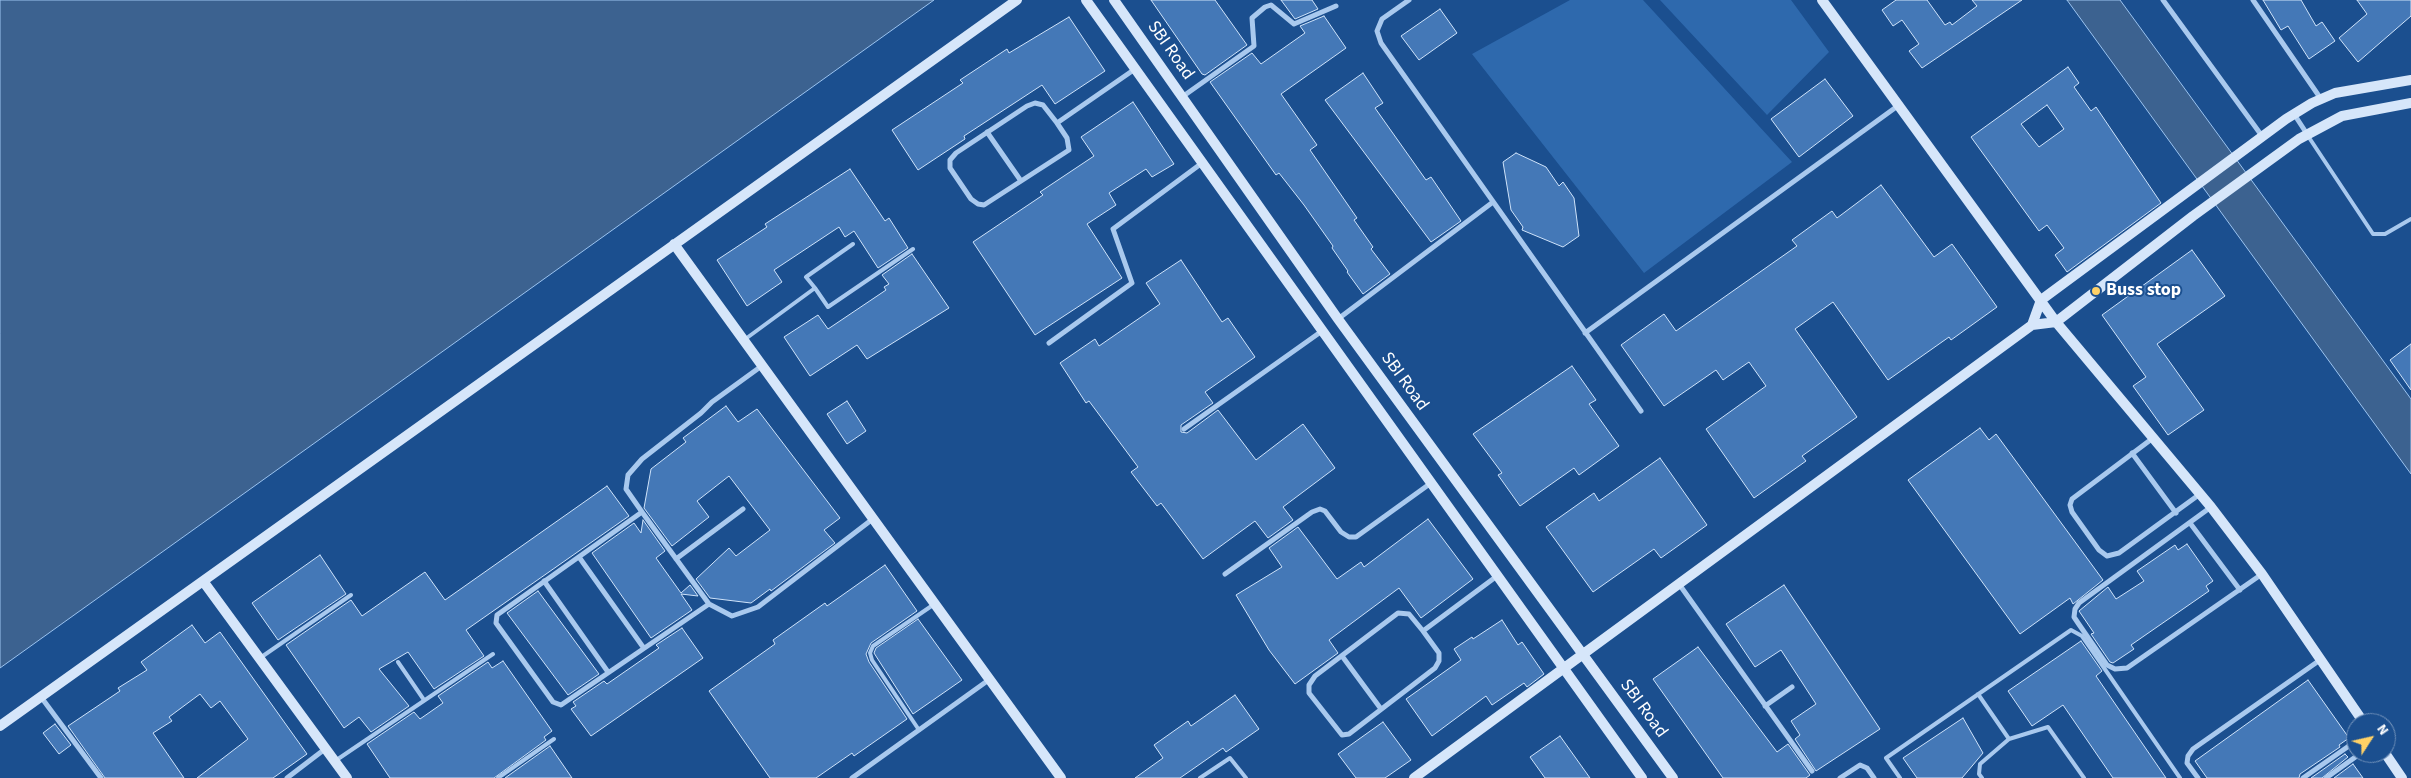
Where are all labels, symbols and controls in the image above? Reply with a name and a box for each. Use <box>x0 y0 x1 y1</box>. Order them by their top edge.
street label: SBI Road <box>1142 17 1198 85</box>
place label: Buss stop <box>2106 280 2181 302</box>
marker: Buss stop <box>2090 285 2102 297</box>
street label: SBI Road <box>1376 348 1432 416</box>
street label: SBI Road <box>1615 675 1671 743</box>
north arrow <box>2346 713 2396 763</box>
text: N <box>2372 720 2393 740</box>

